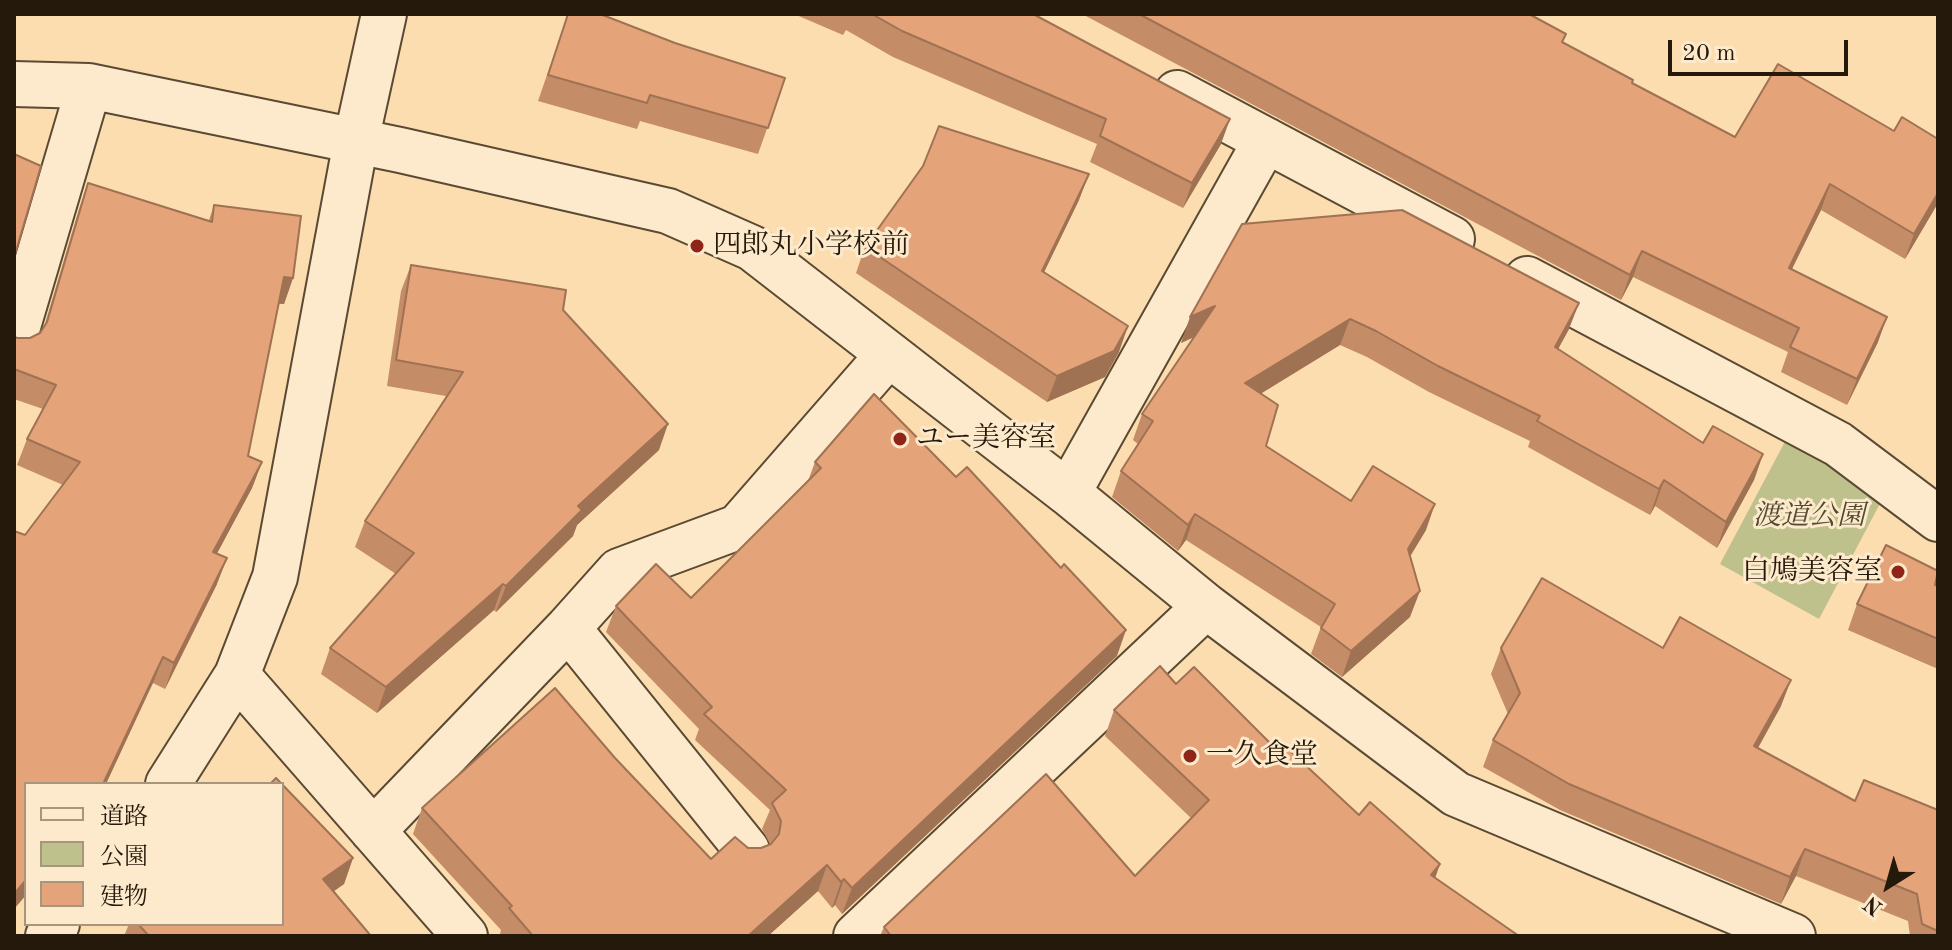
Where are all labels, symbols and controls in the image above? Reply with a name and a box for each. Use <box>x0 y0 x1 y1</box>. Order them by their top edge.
scale bar <box>1672 24 1852 74</box>
text: 20 m <box>1682 42 1736 66</box>
place label: 四郎丸小学校前 <box>713 229 909 263</box>
marker: 四郎丸小学校前 <box>688 237 706 255</box>
place label: ユー美容室 <box>916 422 1056 456</box>
marker: ユー美容室 <box>891 430 909 448</box>
park label: 渡道公園 <box>1753 500 1865 534</box>
place label: 白鳩美容室 <box>1742 555 1882 589</box>
marker: 白鳩美容室 <box>1889 563 1907 581</box>
place label: 一久食堂 <box>1206 739 1318 773</box>
marker: 一久食堂 <box>1181 747 1199 765</box>
legend <box>24 782 284 926</box>
text: 道路 <box>100 806 148 830</box>
text: 公園 <box>100 846 148 870</box>
north arrow <box>1848 846 1928 926</box>
text: 建物 <box>100 886 148 910</box>
text: N <box>1860 891 1887 919</box>

